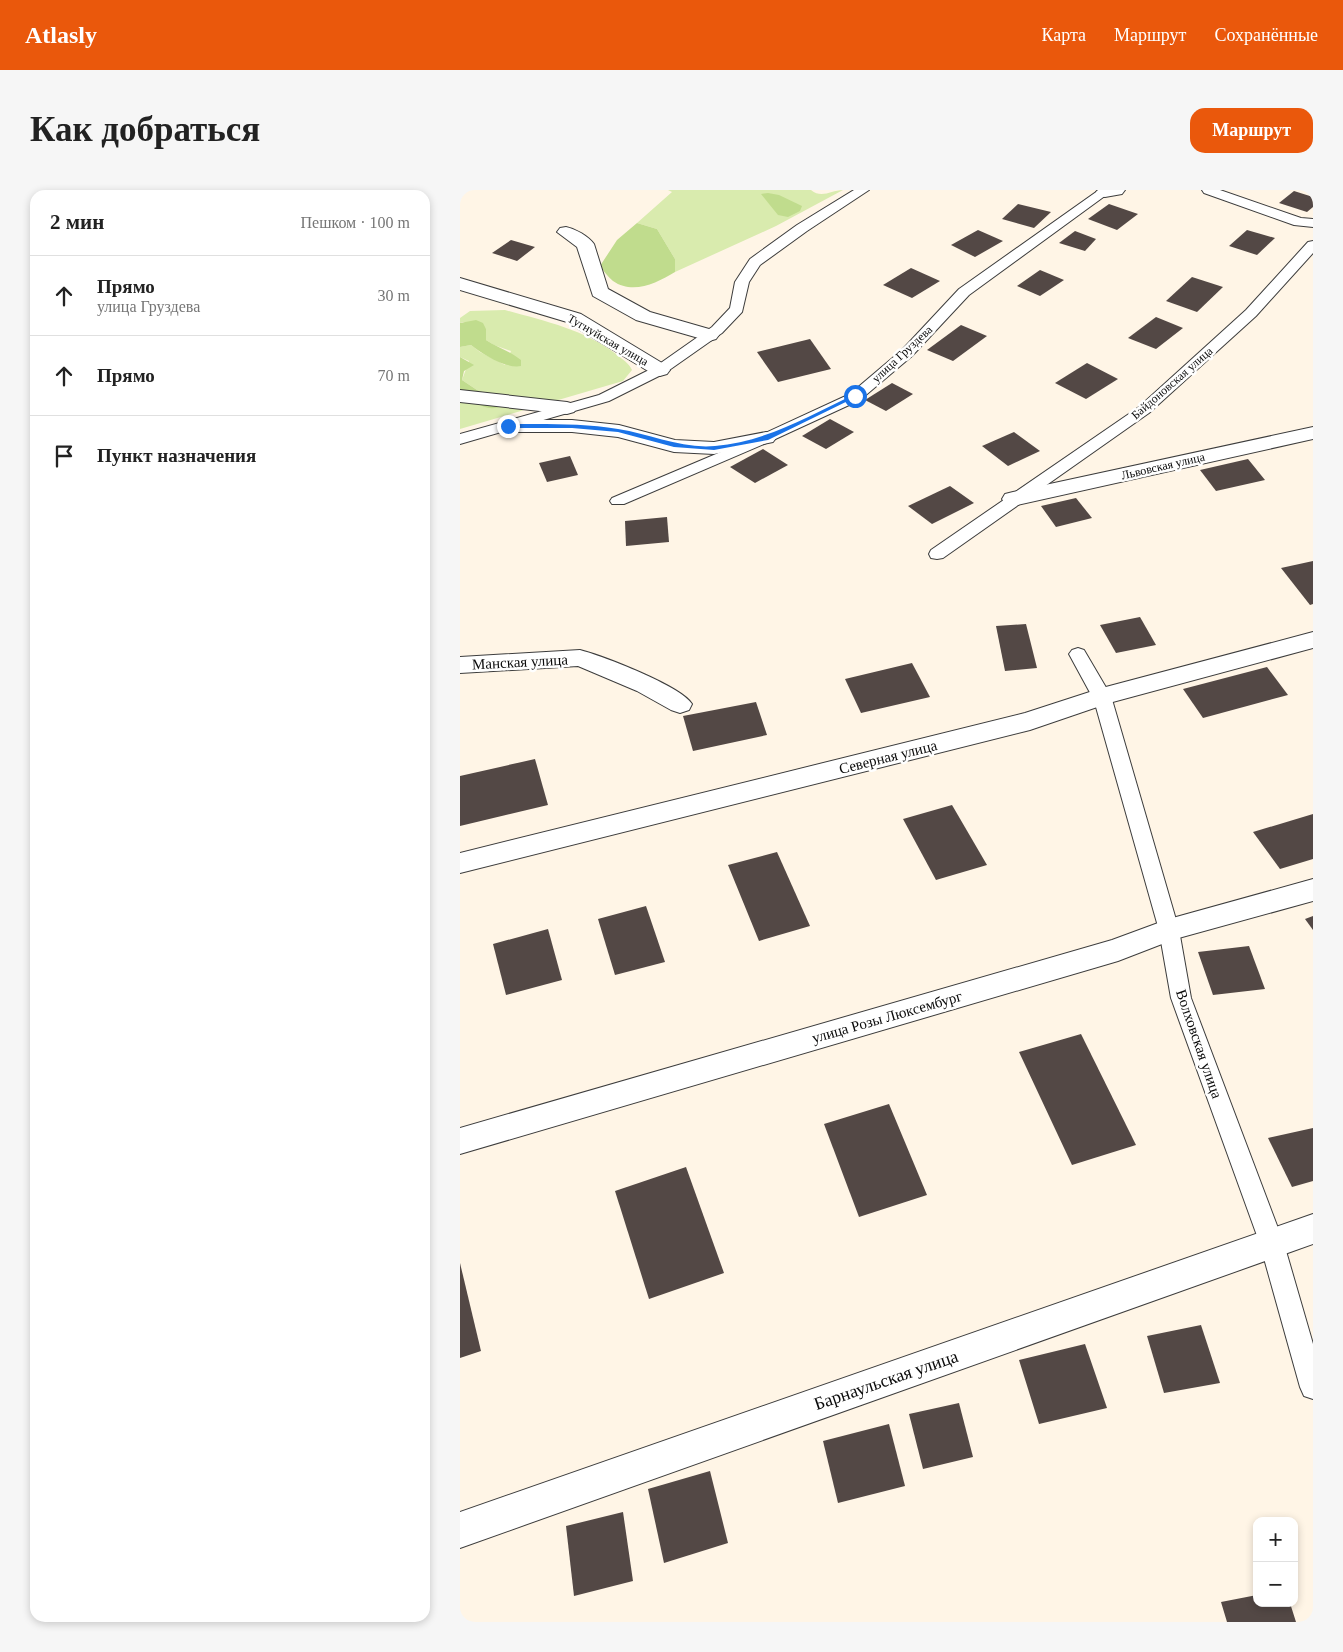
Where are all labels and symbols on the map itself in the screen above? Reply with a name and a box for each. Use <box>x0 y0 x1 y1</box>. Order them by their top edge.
street label: Тугнуйская улица <box>565 311 651 369</box>
street label: улица Груздева <box>869 322 936 386</box>
street label: Байдоновская улица <box>1128 343 1216 422</box>
route start <box>844 385 867 408</box>
route end <box>497 415 520 438</box>
street label: Львовская улица <box>1120 449 1207 482</box>
street label: Манская улица <box>472 651 569 673</box>
street label: Северная улица <box>837 737 939 777</box>
street label: Волховская улица <box>1173 987 1225 1101</box>
street label: улица Розы Люксембург <box>810 988 964 1046</box>
street label: Барнаульская улица <box>811 1346 961 1414</box>

